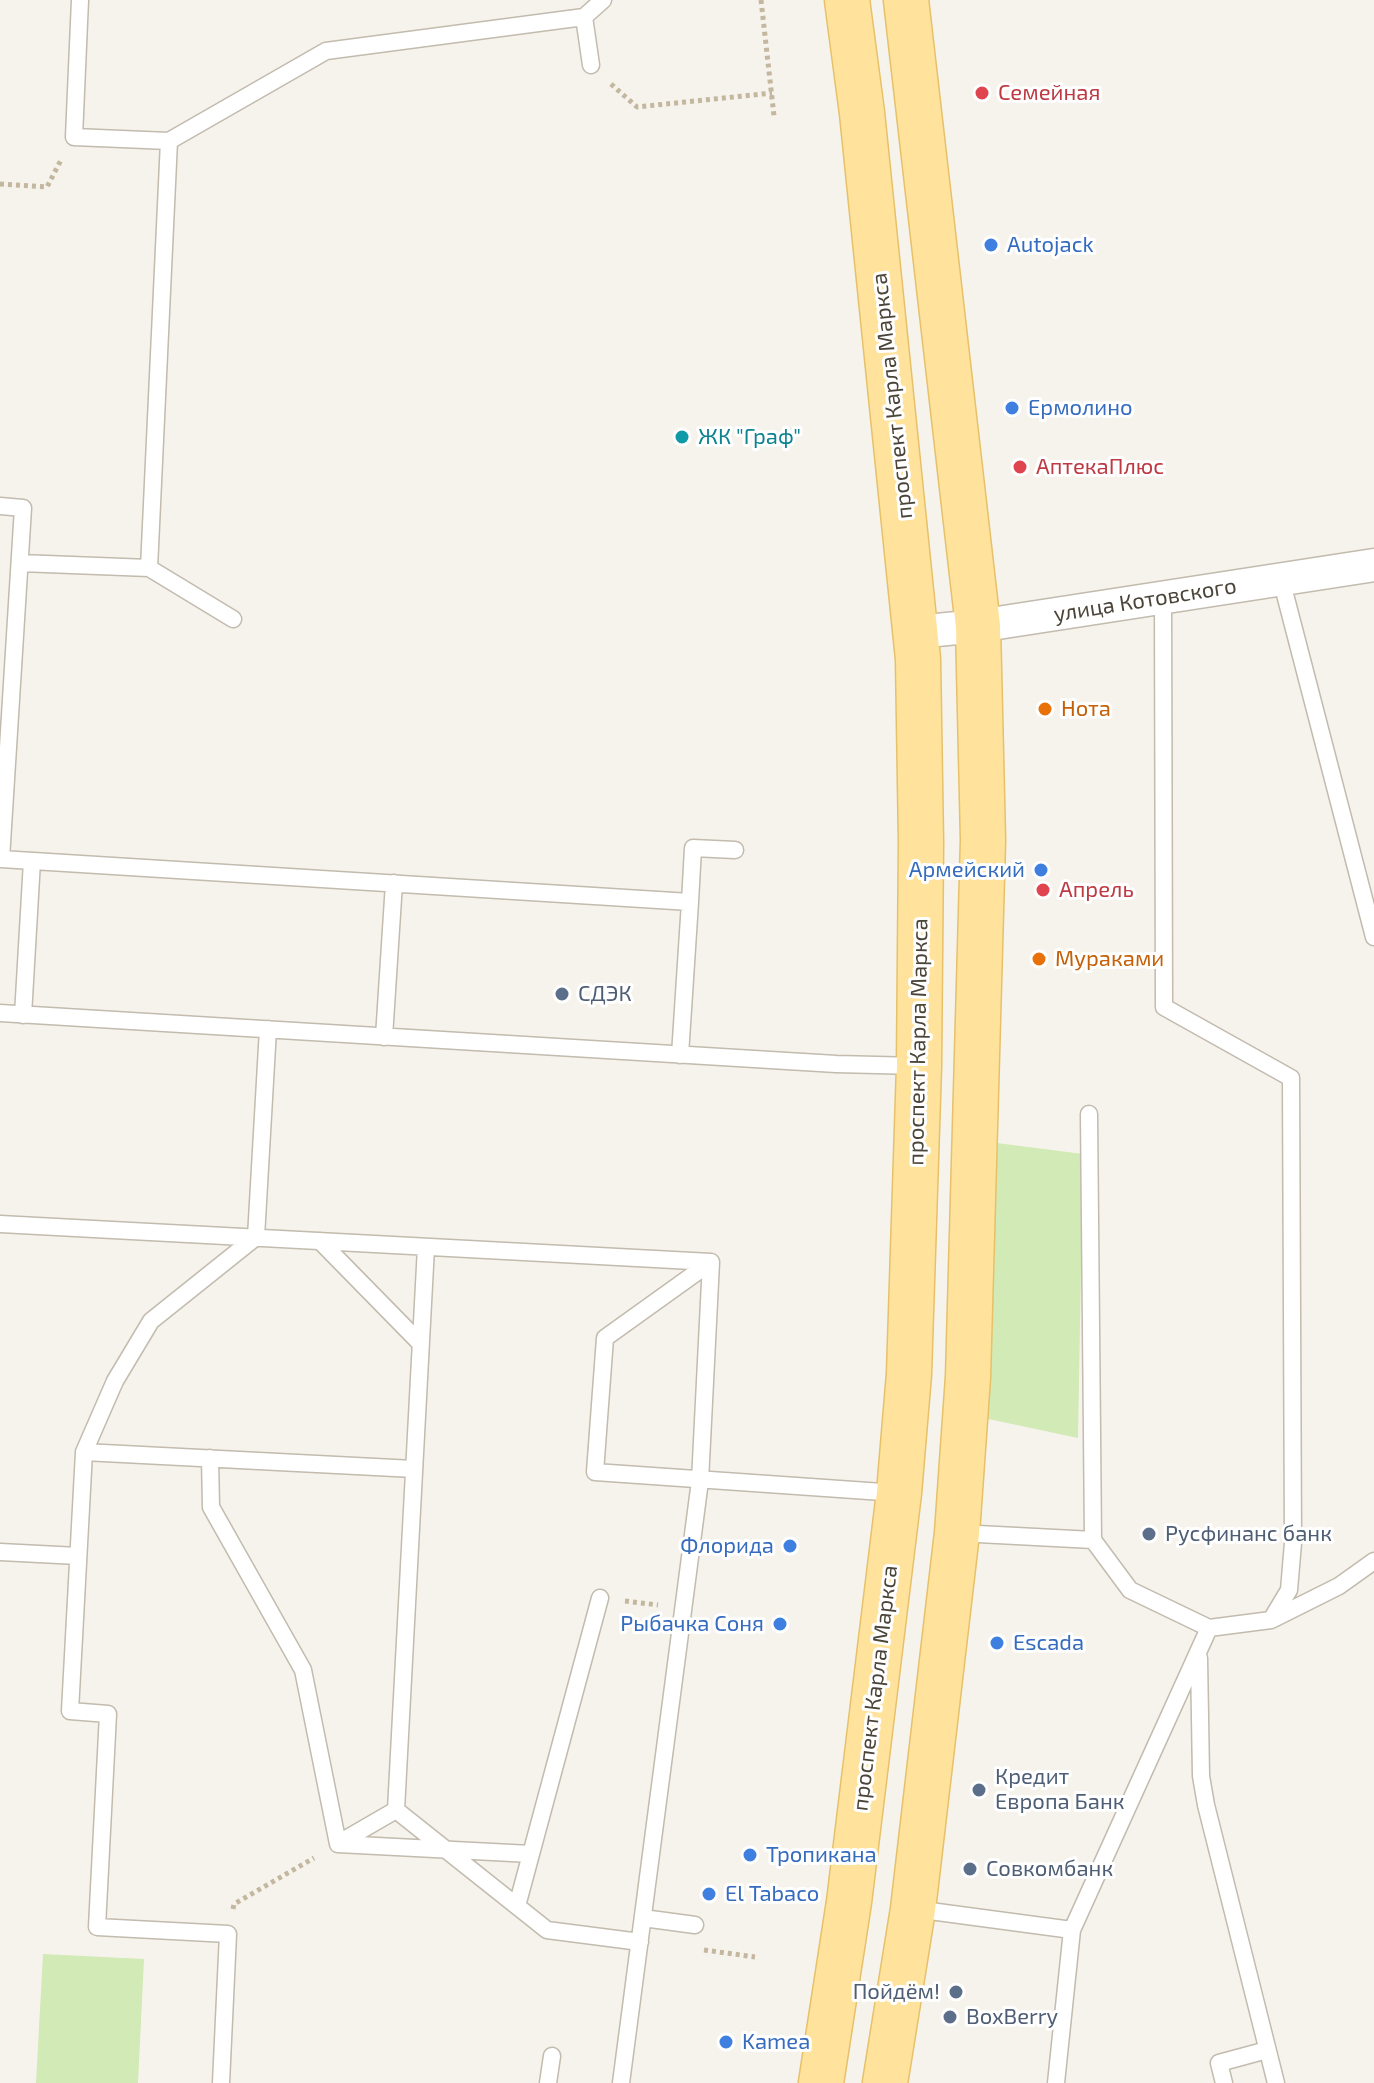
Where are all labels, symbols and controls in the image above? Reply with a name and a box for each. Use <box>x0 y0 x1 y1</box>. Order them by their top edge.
place label: Семейная <box>998 80 1100 106</box>
marker: Семейная <box>973 84 991 102</box>
place label: Autojack <box>1007 232 1094 258</box>
marker: Autojack <box>982 236 1000 254</box>
street label: проспект Карла Маркса <box>866 272 918 520</box>
place label: Ермолино <box>1028 395 1133 421</box>
marker: Ермолино <box>1003 399 1021 417</box>
place label: ЖК "Граф" <box>698 424 801 450</box>
marker: ЖК "Граф" <box>673 428 691 446</box>
place label: АптекаПлюс <box>1036 454 1164 480</box>
marker: АптекаПлюс <box>1011 458 1029 476</box>
street label: улица Котовского <box>1052 573 1238 627</box>
place label: Нота <box>1061 696 1111 722</box>
marker: Нота <box>1036 700 1054 718</box>
place label: Армейский <box>909 857 1025 883</box>
marker: Армейский <box>1032 861 1050 879</box>
place label: Апрель <box>1059 877 1134 903</box>
marker: Апрель <box>1034 881 1052 899</box>
street label: проспект Карла Маркса <box>903 918 933 1166</box>
place label: Мураками <box>1055 946 1164 972</box>
marker: Мураками <box>1030 950 1048 968</box>
place label: СДЭК <box>578 981 632 1007</box>
marker: СДЭК <box>553 985 571 1003</box>
place label: Русфинанс банк <box>1165 1521 1332 1547</box>
marker: Русфинанс банк <box>1140 1525 1158 1543</box>
place label: Флорида <box>680 1533 774 1559</box>
marker: Флорида <box>781 1537 799 1555</box>
street label: проспект Карла Маркса <box>847 1564 903 1812</box>
place label: Рыбачка Соня <box>620 1611 764 1637</box>
marker: Рыбачка Соня <box>771 1615 789 1633</box>
place label: Escada <box>1013 1630 1084 1656</box>
marker: Escada <box>988 1634 1006 1652</box>
place label: Кредит Европа Банк <box>995 1764 1125 1816</box>
marker: Кредит Европа Банк <box>970 1781 988 1799</box>
place label: Тропикана <box>766 1842 877 1868</box>
marker: Тропикана <box>741 1846 759 1864</box>
place label: Совкомбанк <box>986 1856 1113 1882</box>
marker: Совкомбанк <box>961 1860 979 1878</box>
place label: El Tabaco <box>725 1881 819 1907</box>
marker: El Tabaco <box>700 1885 718 1903</box>
place label: Пойдём! <box>853 1979 940 2005</box>
marker: Пойдём! <box>947 1983 965 2001</box>
place label: BoxBerry <box>966 2004 1058 2030</box>
marker: BoxBerry <box>941 2008 959 2026</box>
place label: Kamea <box>742 2029 810 2055</box>
marker: Kamea <box>717 2033 735 2051</box>

